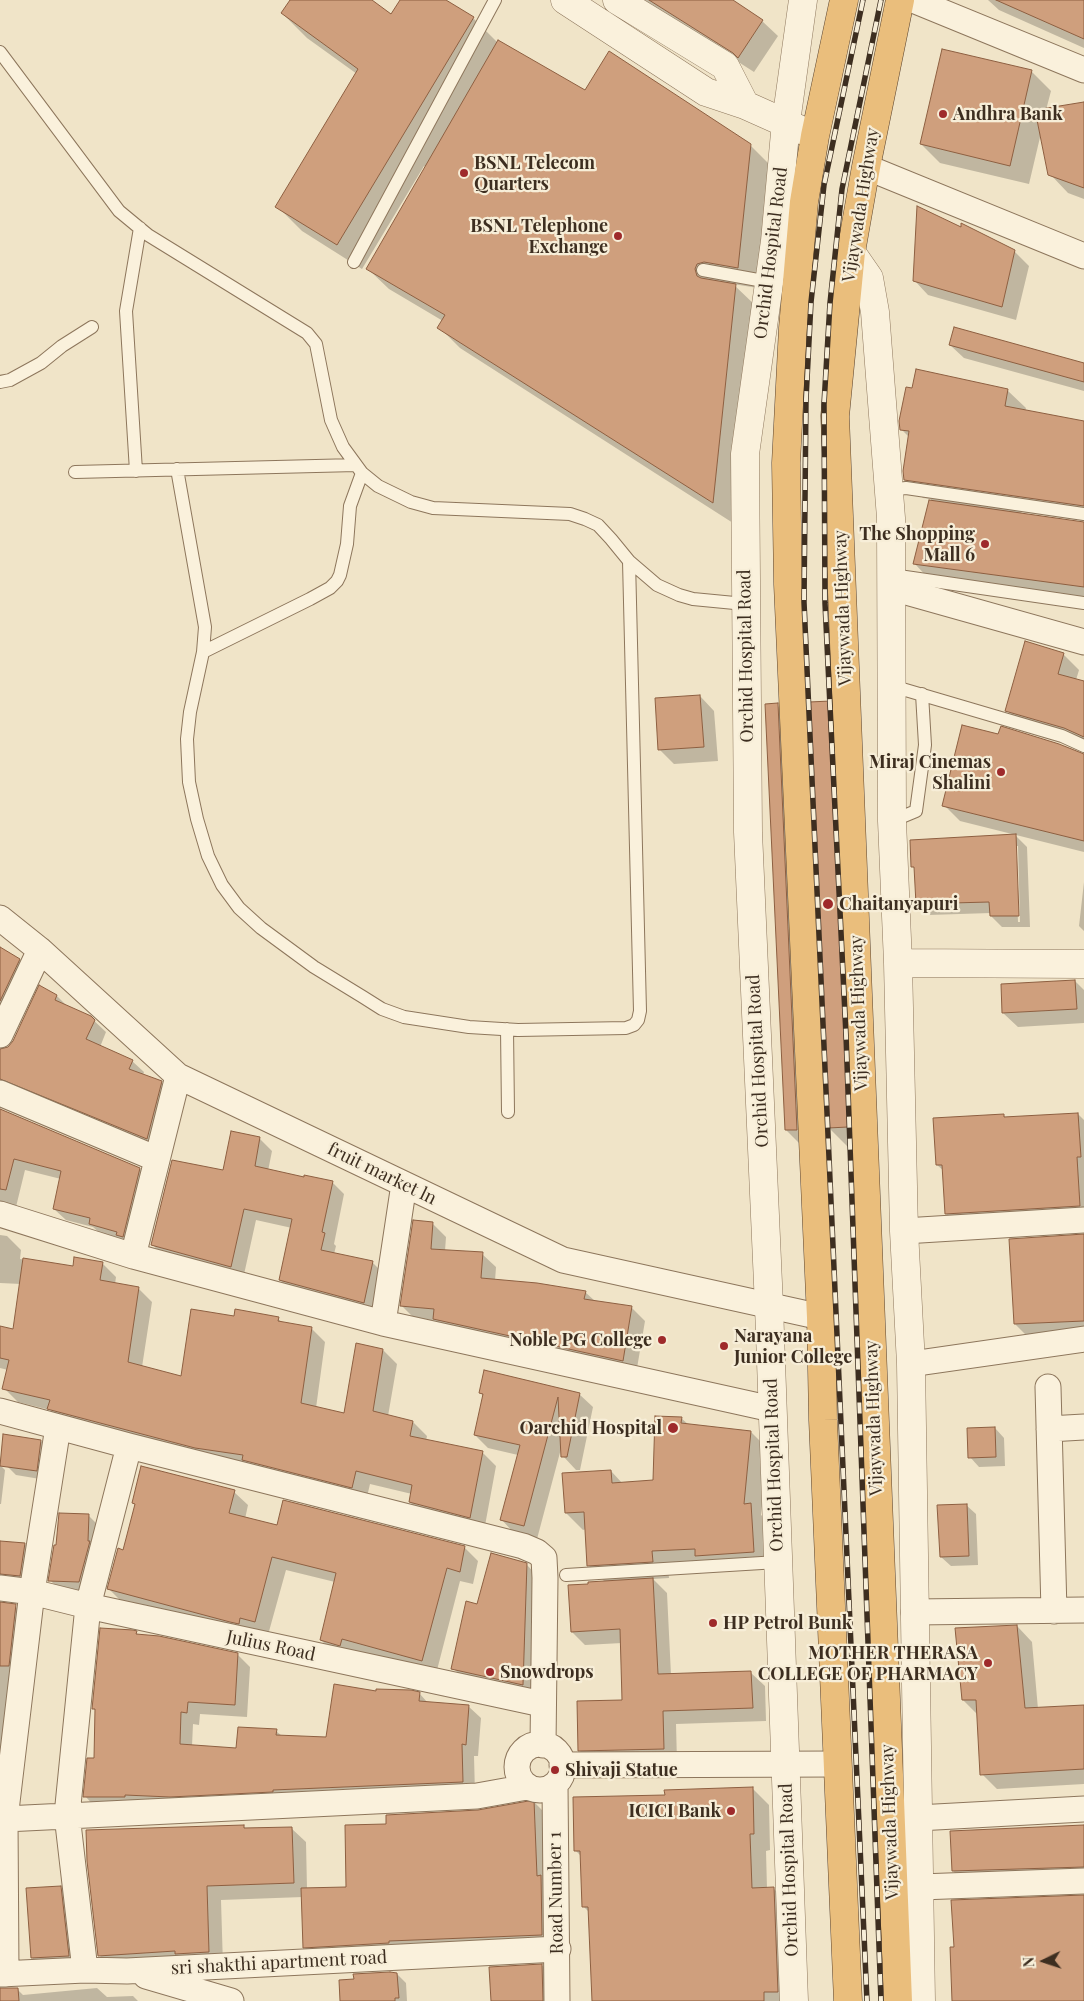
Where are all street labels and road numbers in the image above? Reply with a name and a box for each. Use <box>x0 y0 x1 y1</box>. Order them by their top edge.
street label: Vijaywada Highway <box>838 126 884 284</box>
street label: Orchid Hospital Road <box>750 166 792 340</box>
street label: Vijaywada Highway <box>829 530 857 686</box>
street label: Orchid Hospital Road <box>734 569 758 743</box>
street label: Vijaywada Highway <box>845 935 873 1091</box>
street label: Orchid Hospital Road <box>743 974 773 1148</box>
street label: fruit market ln <box>324 1138 440 1210</box>
street label: Vijaywada Highway <box>860 1340 888 1496</box>
street label: Orchid Hospital Road <box>760 1378 788 1552</box>
street label: Julius Road <box>225 1626 317 1666</box>
street label: Vijaywada Highway <box>876 1744 904 1900</box>
street label: Orchid Hospital Road <box>775 1783 803 1957</box>
street label: Road Number 1 <box>544 1831 568 1955</box>
street label: sri shakthi apartment road <box>170 1947 388 1979</box>

